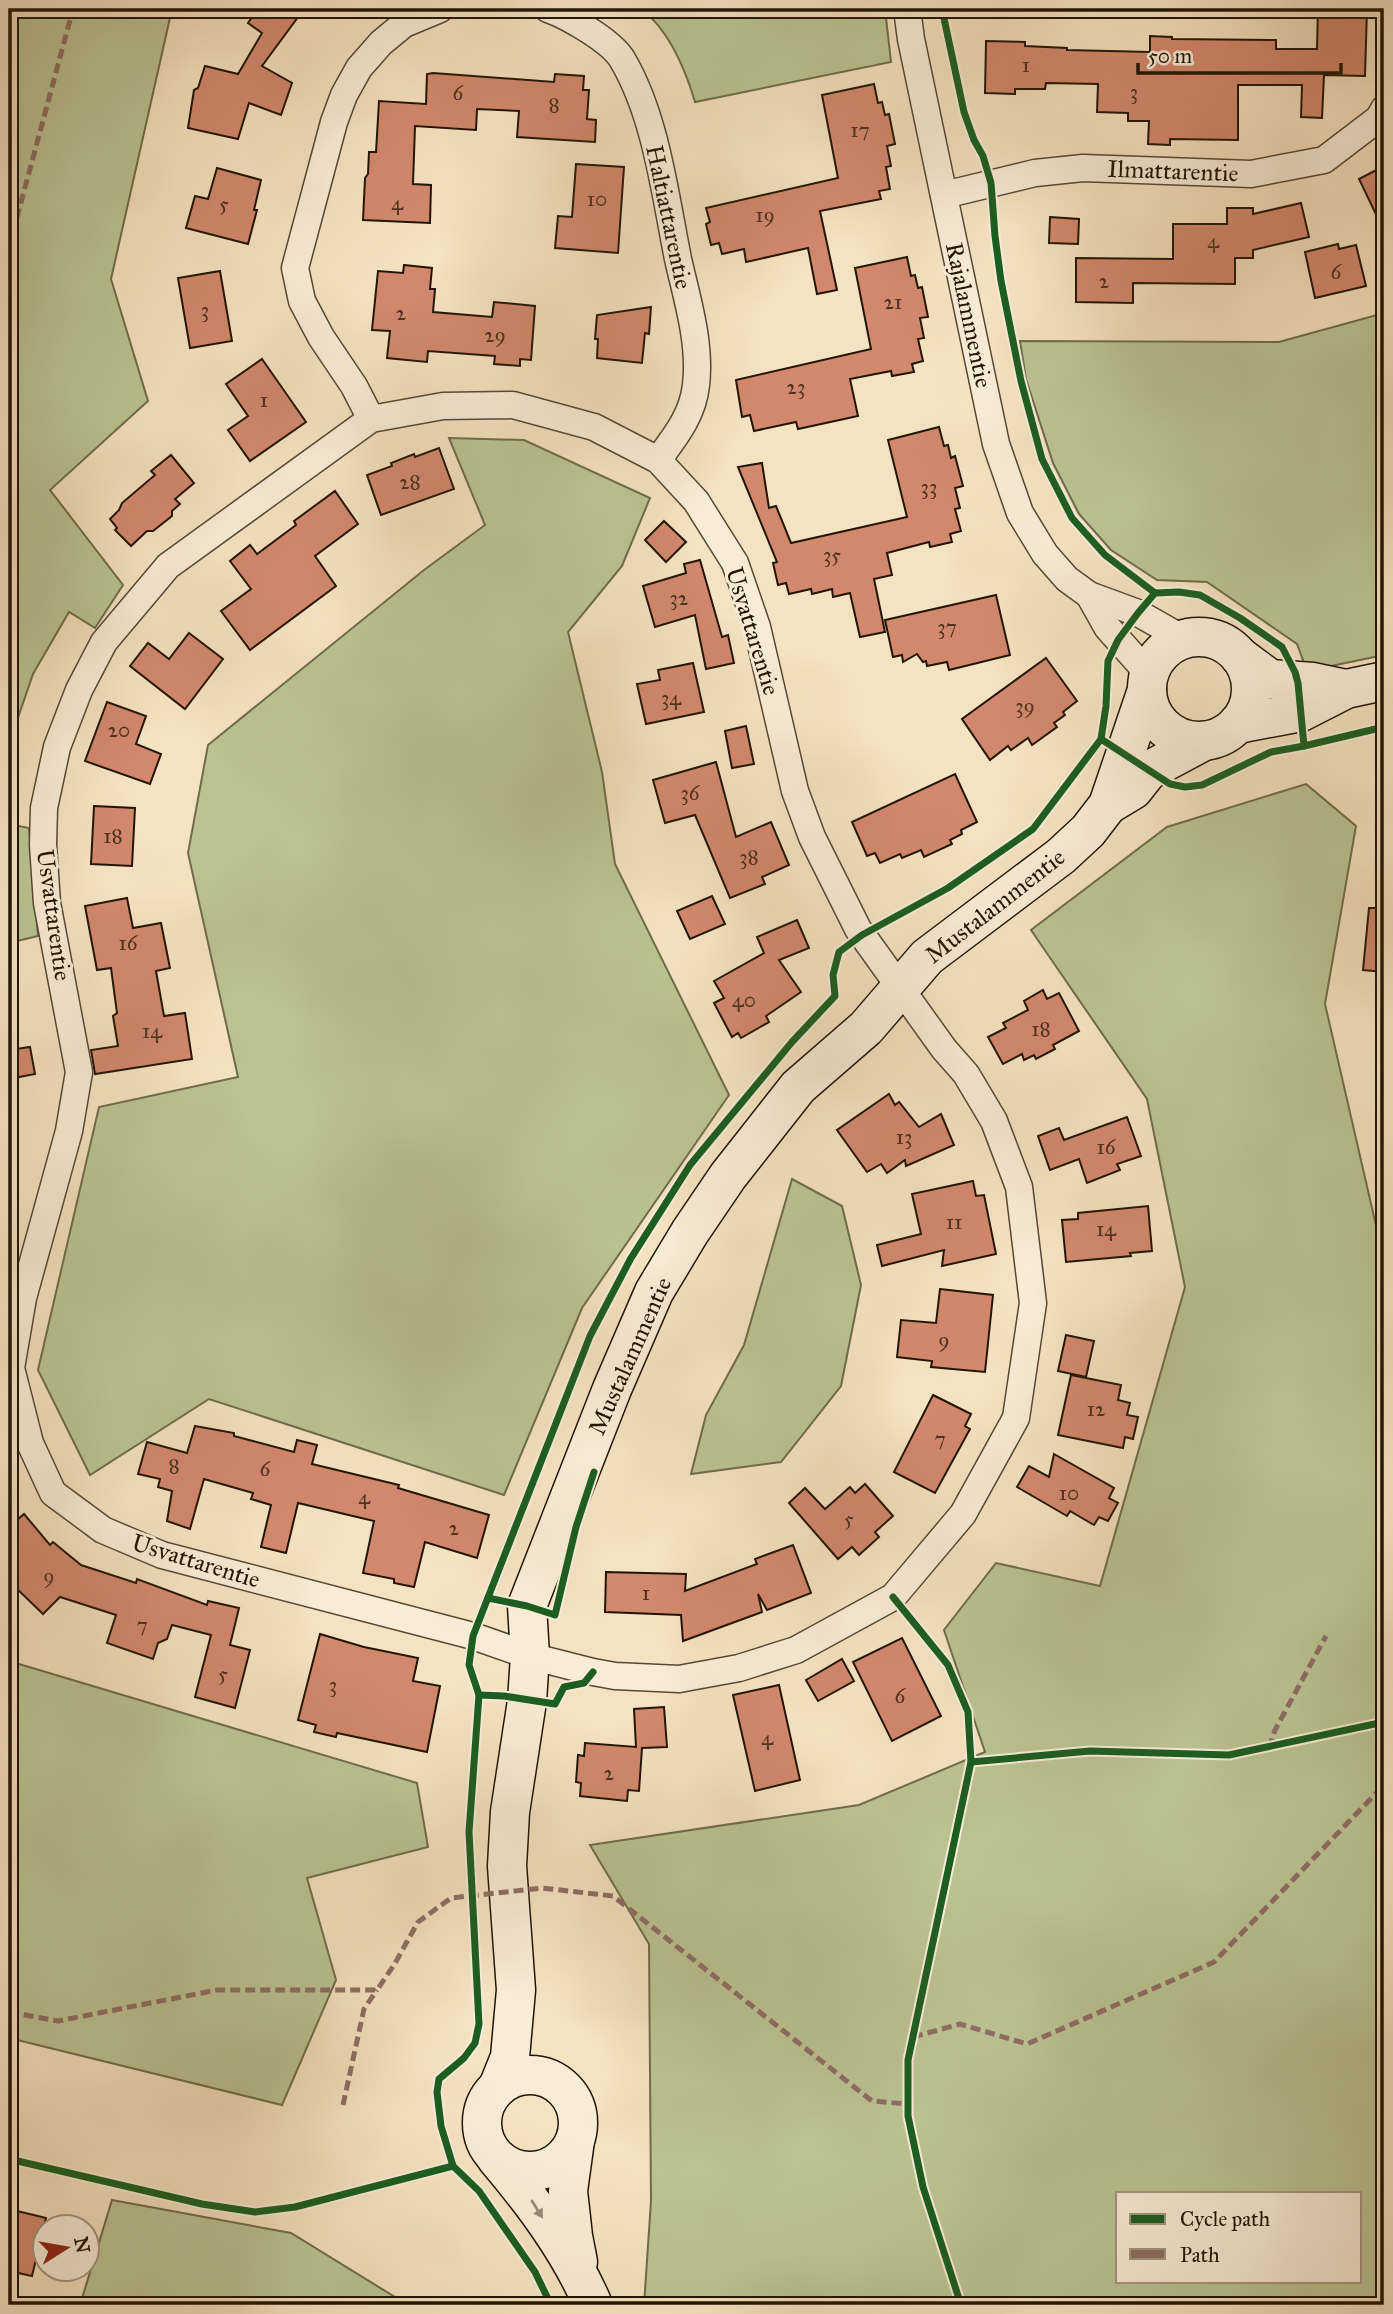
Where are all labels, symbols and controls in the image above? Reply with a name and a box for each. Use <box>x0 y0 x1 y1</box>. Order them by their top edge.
scale bar <box>1138 32 1340 76</box>
text: 50 m <box>1148 43 1193 69</box>
house number: 1 <box>1022 52 1030 78</box>
house number: 3 <box>1130 79 1138 105</box>
house number: 6 <box>453 80 465 106</box>
house number: 8 <box>548 92 560 118</box>
house number: 17 <box>850 117 870 143</box>
street label: Haltiattarentie <box>639 142 699 292</box>
street label: Ilmattarentie <box>1107 154 1239 188</box>
house number: 10 <box>587 186 607 212</box>
house number: 4 <box>391 190 404 216</box>
house number: 5 <box>219 191 229 217</box>
house number: 19 <box>755 202 775 228</box>
house number: 4 <box>1207 228 1220 254</box>
street label: Rajalammentie <box>939 240 999 390</box>
house number: 6 <box>1331 259 1343 285</box>
house number: 2 <box>1099 268 1110 294</box>
house number: 21 <box>884 289 902 315</box>
house number: 3 <box>201 297 209 323</box>
house number: 2 <box>396 300 407 326</box>
house number: 29 <box>484 322 506 348</box>
house number: 23 <box>787 374 805 400</box>
house number: 1 <box>260 387 268 413</box>
house number: 28 <box>399 469 421 495</box>
house number: 33 <box>921 474 937 500</box>
house number: 35 <box>823 542 841 568</box>
street label: Usvattarentie <box>719 563 787 699</box>
house number: 32 <box>670 585 689 611</box>
house number: 37 <box>937 614 957 640</box>
house number: 34 <box>661 685 682 711</box>
house number: 39 <box>1015 693 1035 719</box>
house number: 20 <box>108 717 130 743</box>
house number: 36 <box>680 780 701 806</box>
house number: 18 <box>103 823 123 849</box>
street label: Mustalammentie <box>919 842 1071 970</box>
house number: 38 <box>739 844 759 870</box>
street label: Usvattarentie <box>30 847 78 983</box>
house number: 16 <box>118 930 139 956</box>
house number: 40 <box>732 987 756 1013</box>
house number: 18 <box>1031 1016 1051 1042</box>
house number: 14 <box>142 1018 163 1044</box>
house number: 13 <box>896 1124 912 1150</box>
house number: 16 <box>1096 1134 1117 1160</box>
house number: 11 <box>946 1209 962 1235</box>
house number: 14 <box>1096 1216 1117 1242</box>
street label: Mustalammentie <box>582 1273 678 1439</box>
house number: 9 <box>938 1327 950 1353</box>
house number: 12 <box>1087 1396 1106 1422</box>
house number: 7 <box>934 1426 946 1452</box>
house number: 8 <box>168 1453 180 1479</box>
house number: 6 <box>260 1456 272 1482</box>
house number: 10 <box>1059 1480 1079 1506</box>
house number: 4 <box>358 1484 371 1510</box>
house number: 5 <box>844 1506 854 1532</box>
house number: 2 <box>449 1515 460 1541</box>
street label: Usvattarentie <box>128 1527 264 1595</box>
house number: 9 <box>43 1563 55 1589</box>
house number: 1 <box>642 1580 650 1606</box>
house number: 7 <box>136 1612 148 1638</box>
house number: 5 <box>218 1661 228 1687</box>
house number: 3 <box>329 1672 337 1698</box>
house number: 6 <box>895 1683 907 1709</box>
house number: 4 <box>761 1725 774 1751</box>
house number: 2 <box>604 1760 615 1786</box>
legend <box>1116 2192 1362 2282</box>
one-way arrow <box>531 2200 544 2219</box>
text: Cycle path <box>1180 2206 1271 2232</box>
north arrow <box>32 2212 102 2282</box>
text: N <box>69 2235 95 2255</box>
text: Path <box>1180 2242 1220 2268</box>

